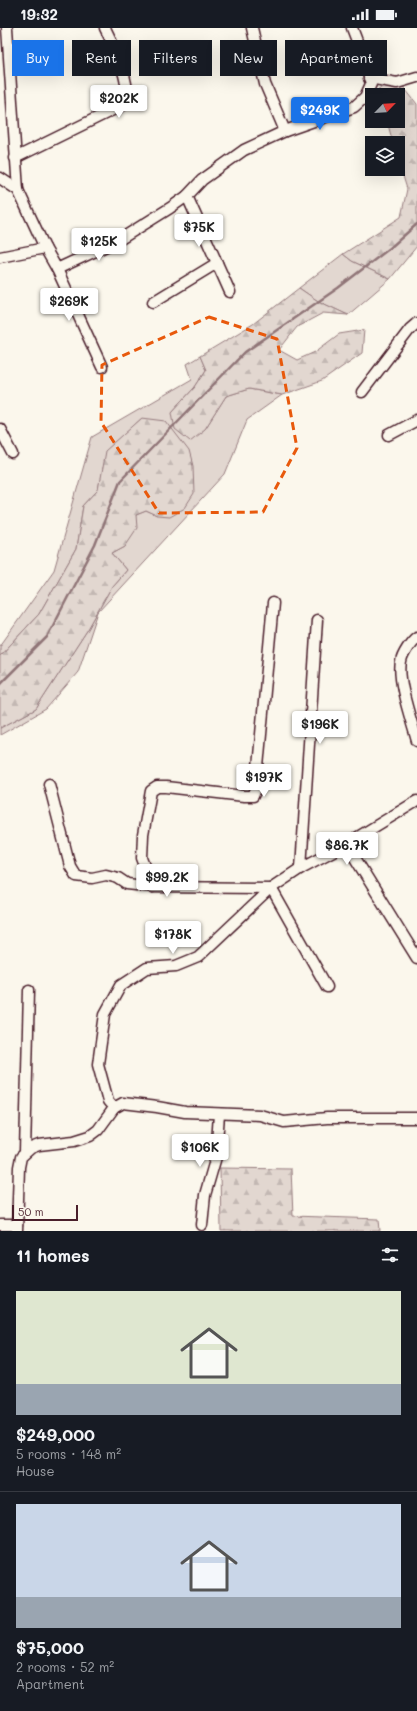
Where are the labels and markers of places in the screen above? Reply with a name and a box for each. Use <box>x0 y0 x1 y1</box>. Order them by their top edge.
pin: $202K <box>91 85 147 119</box>
pin: $249K <box>292 97 348 131</box>
pin: $75K <box>175 214 223 248</box>
pin: $125K <box>71 228 127 262</box>
pin: $269K <box>41 288 97 322</box>
pin: $196K <box>292 711 348 745</box>
pin: $197K <box>236 764 292 798</box>
pin: $86.7K <box>314 832 380 866</box>
pin: $99.2K <box>134 864 200 898</box>
pin: $178K <box>145 921 201 955</box>
pin: $106K <box>172 1134 228 1168</box>

